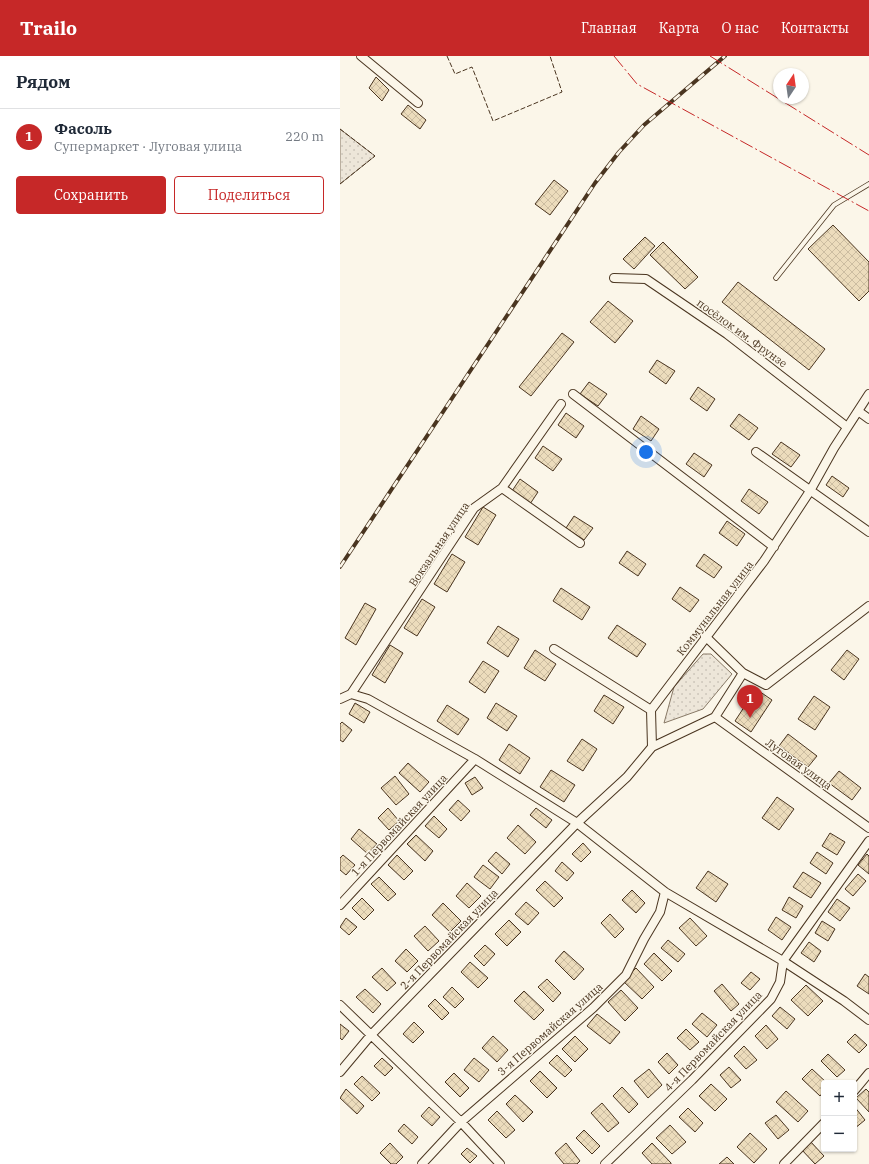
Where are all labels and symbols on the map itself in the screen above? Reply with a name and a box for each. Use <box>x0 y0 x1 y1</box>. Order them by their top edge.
north arrow <box>773 68 809 104</box>
street label: посёлок им. Фрунзе <box>694 296 790 371</box>
your location <box>636 442 656 462</box>
street label: Вокзальная улица <box>406 499 472 589</box>
street label: Коммунальная улица <box>674 558 756 658</box>
pin: 1 <box>737 685 763 718</box>
street label: Луговая улица <box>763 735 835 793</box>
street label: 1-я Первомайская улица <box>348 771 450 879</box>
street label: 2-я Первомайская улица <box>397 886 501 992</box>
street label: 3-я Первомайская улица <box>495 980 605 1078</box>
street label: 4-я Первомайская улица <box>661 988 765 1094</box>

